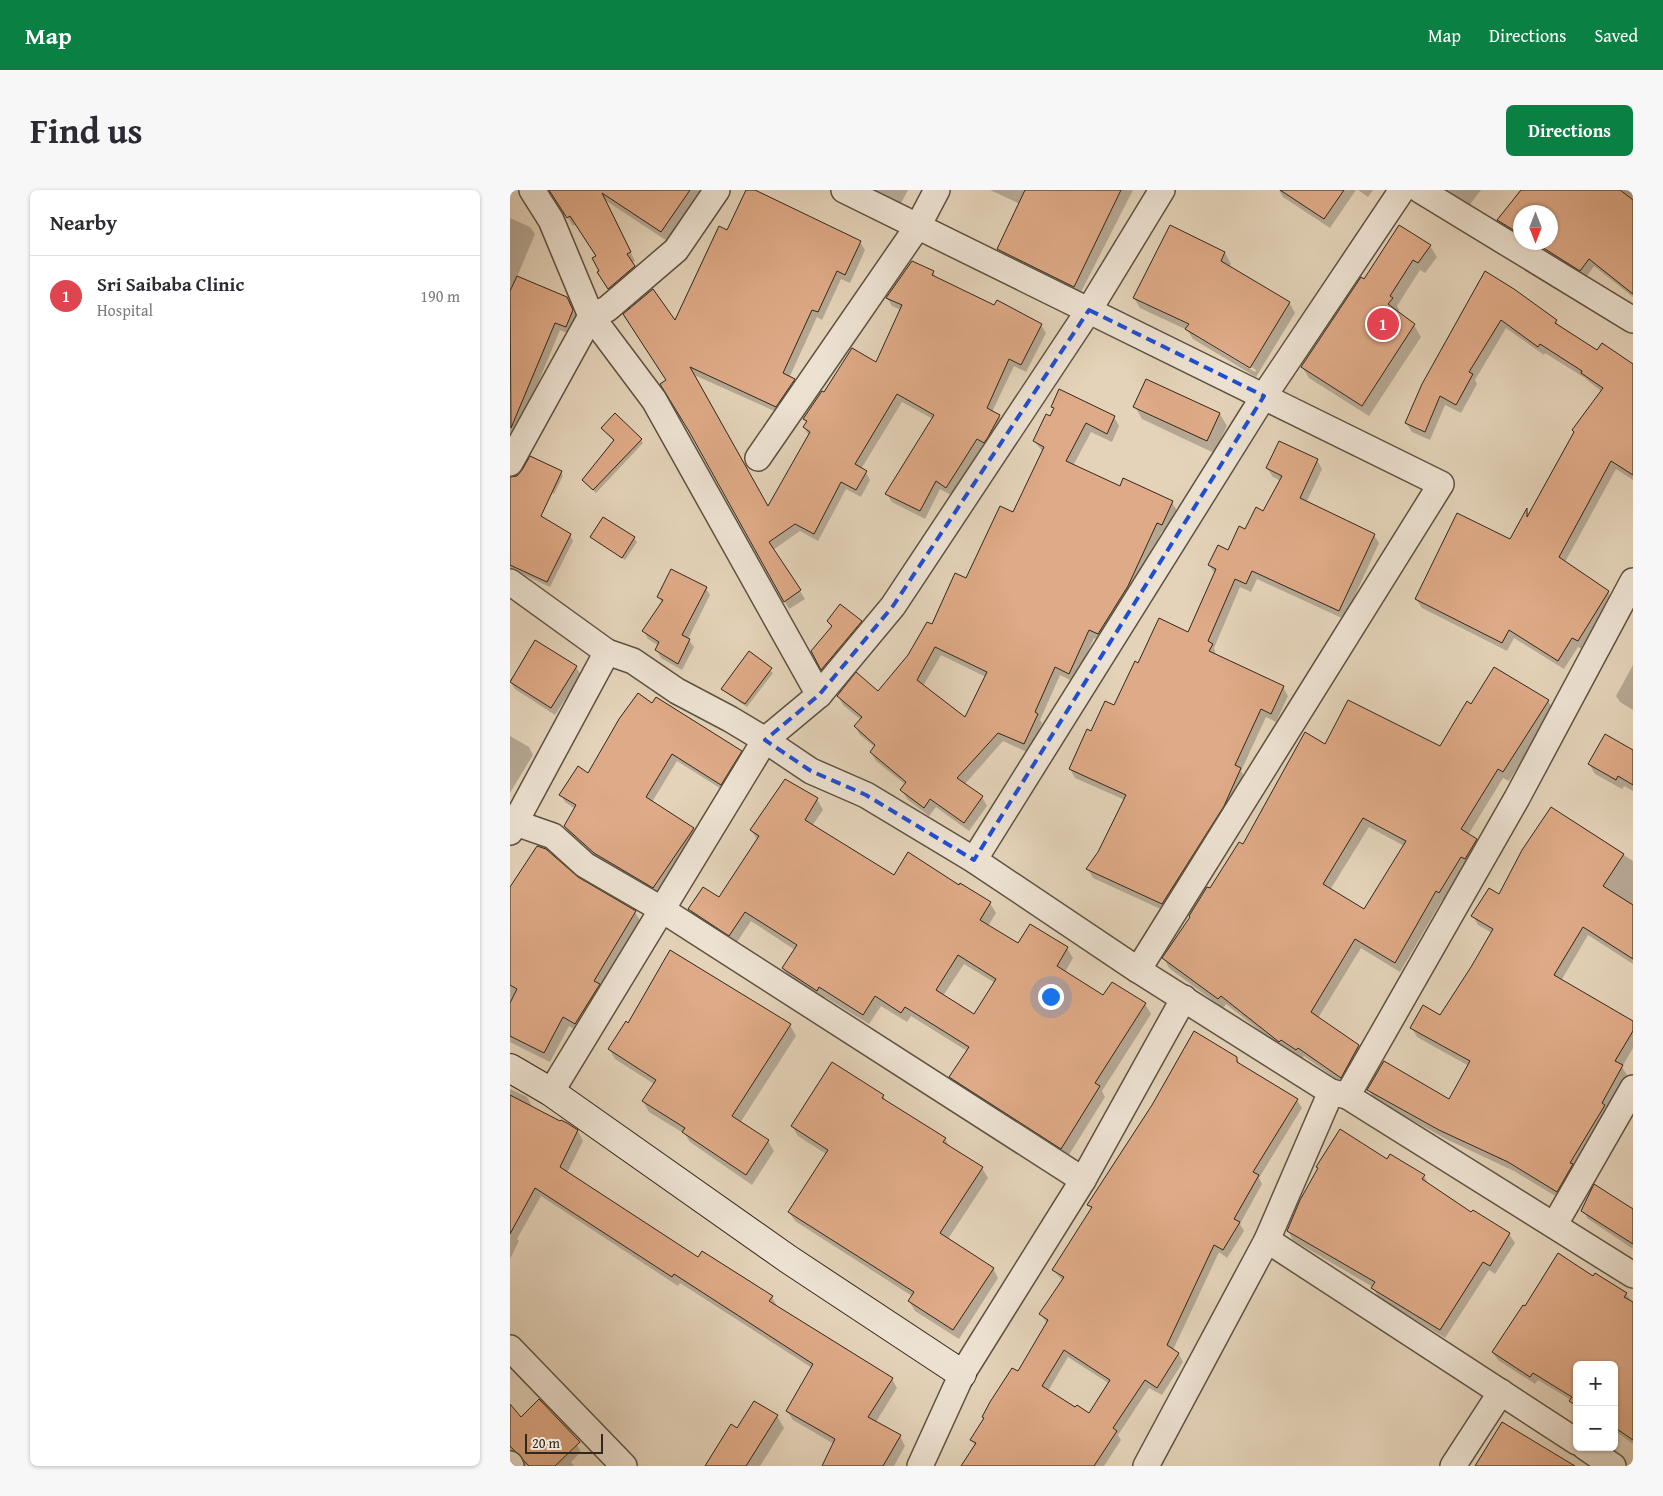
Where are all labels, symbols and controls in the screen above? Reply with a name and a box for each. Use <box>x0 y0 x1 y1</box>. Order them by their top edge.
text: Map <box>25 18 72 53</box>
text: Map <box>1428 22 1461 49</box>
text: Directions <box>1489 22 1566 49</box>
text: Saved <box>1594 22 1638 49</box>
text: Find us <box>30 105 143 156</box>
button: Directions <box>1506 105 1633 156</box>
north arrow <box>1513 205 1558 250</box>
text: Nearby <box>50 207 117 238</box>
text: Sri Saibaba Clinic <box>97 270 244 298</box>
text: 1 <box>62 284 70 308</box>
text: 190 m <box>420 284 460 308</box>
text: Hospital <box>97 298 153 322</box>
pin: 1 <box>1367 305 1399 343</box>
your location <box>1038 984 1064 1010</box>
map controls <box>1573 1361 1618 1451</box>
button: + <box>1573 1361 1618 1406</box>
button: − <box>1573 1406 1618 1451</box>
scale bar <box>525 1431 602 1454</box>
text: 20 m <box>532 1433 560 1453</box>

